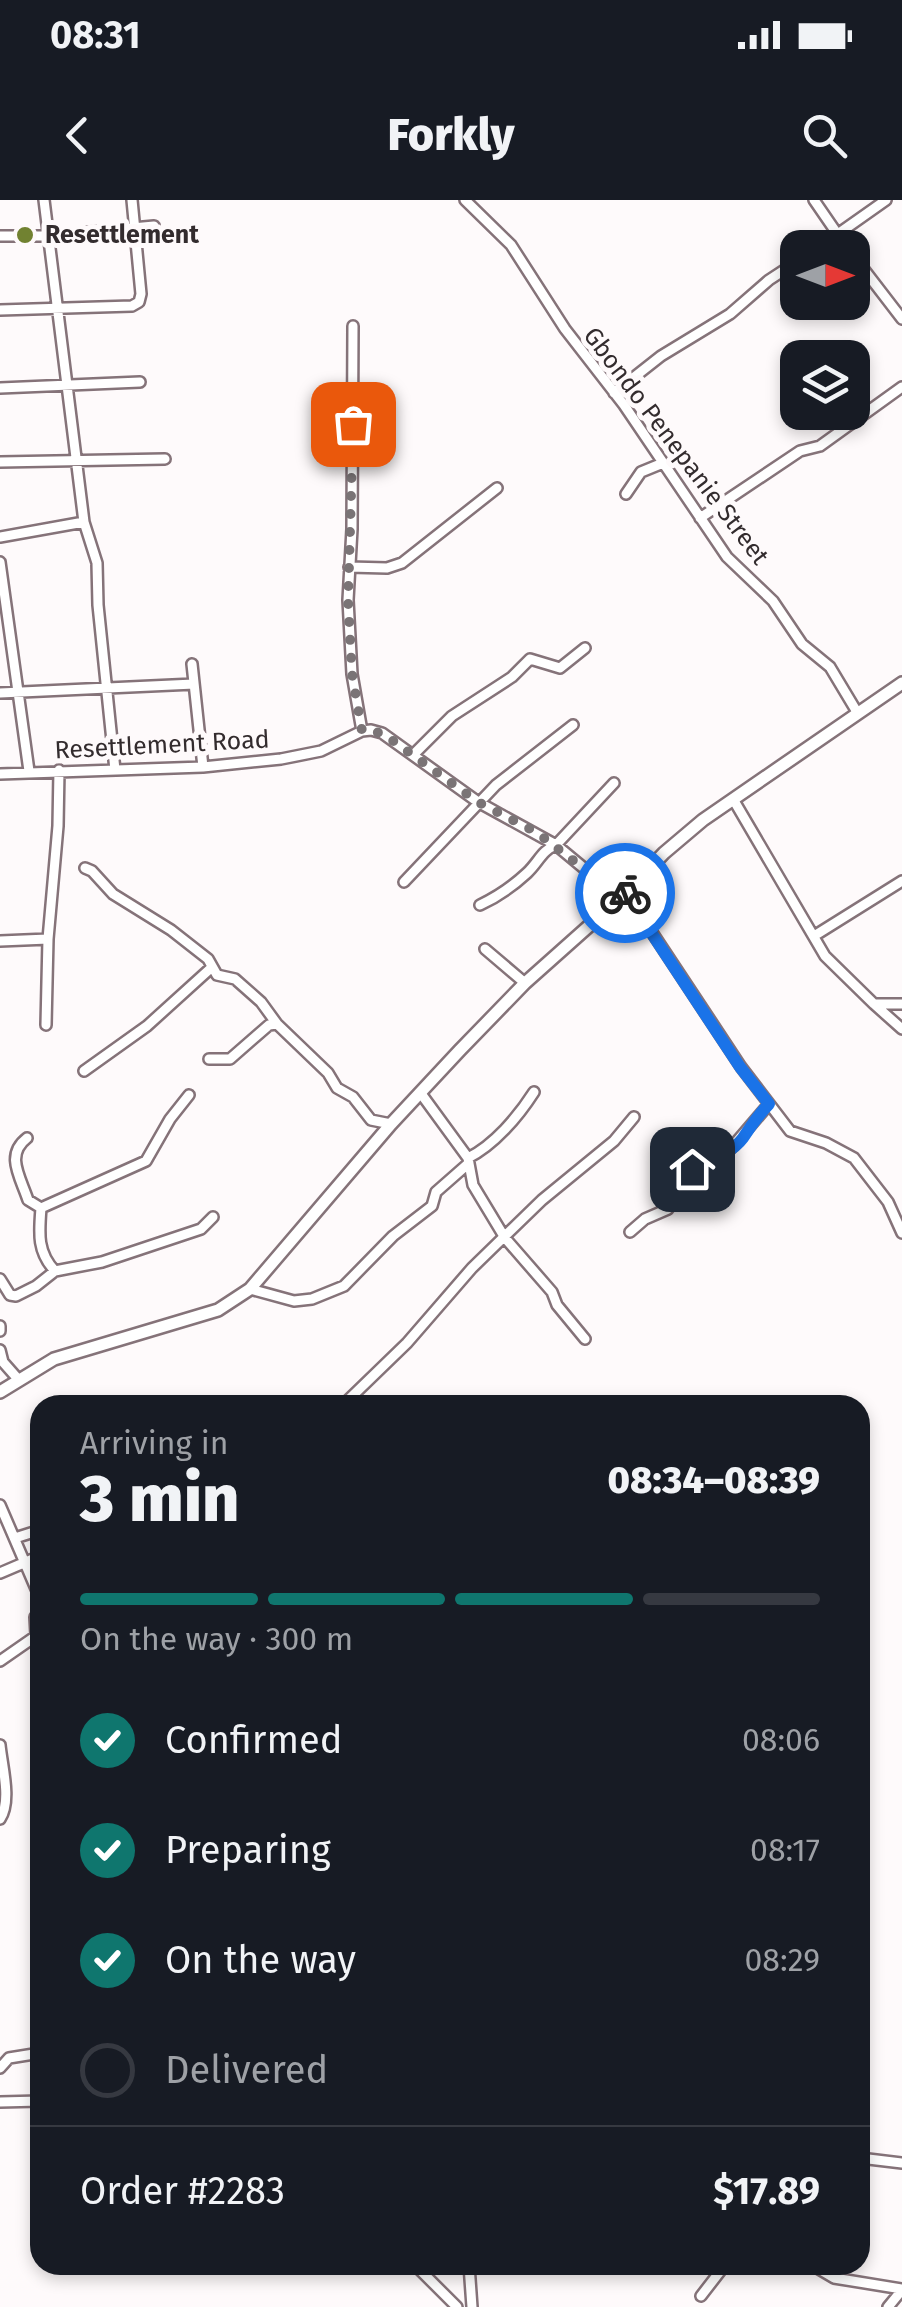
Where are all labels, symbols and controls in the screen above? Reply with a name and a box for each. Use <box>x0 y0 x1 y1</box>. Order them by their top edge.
text: 08:31 <box>50 12 141 58</box>
icon: back <box>50 108 105 163</box>
text: Forkly <box>388 108 514 162</box>
icon: search <box>797 108 852 163</box>
place label: Resettlement <box>45 220 199 250</box>
marker: Resettlement <box>14 224 36 246</box>
north arrow <box>780 230 870 320</box>
map controls <box>780 230 870 430</box>
street label: Gbondo Penepanie Street <box>577 321 776 571</box>
button: layers <box>780 340 870 430</box>
pin <box>311 382 396 467</box>
icon: bag <box>326 397 381 452</box>
street label: Resettlement Road <box>54 724 270 766</box>
courier <box>575 843 675 943</box>
icon: bike <box>598 866 653 921</box>
pin <box>650 1127 735 1212</box>
icon: home <box>665 1142 720 1197</box>
text: Arriving in <box>80 1424 228 1462</box>
text: 08:34–08:39 <box>608 1457 820 1503</box>
text: 3 min <box>80 1460 239 1538</box>
text: On the way · 300 m <box>80 1620 353 1658</box>
icon: check <box>80 1713 135 1768</box>
text: Confirmed <box>165 1717 343 1763</box>
text: 08:06 <box>742 1721 820 1759</box>
icon: check <box>80 1823 135 1878</box>
text: Preparing <box>165 1827 331 1873</box>
text: 08:17 <box>750 1831 820 1869</box>
icon: check <box>80 1933 135 1988</box>
text: On the way <box>165 1937 356 1983</box>
text: 08:29 <box>745 1941 820 1979</box>
text: Delivered <box>165 2047 328 2093</box>
text: Order #2283 <box>80 2168 285 2214</box>
text: $17.89 <box>713 2168 820 2214</box>

